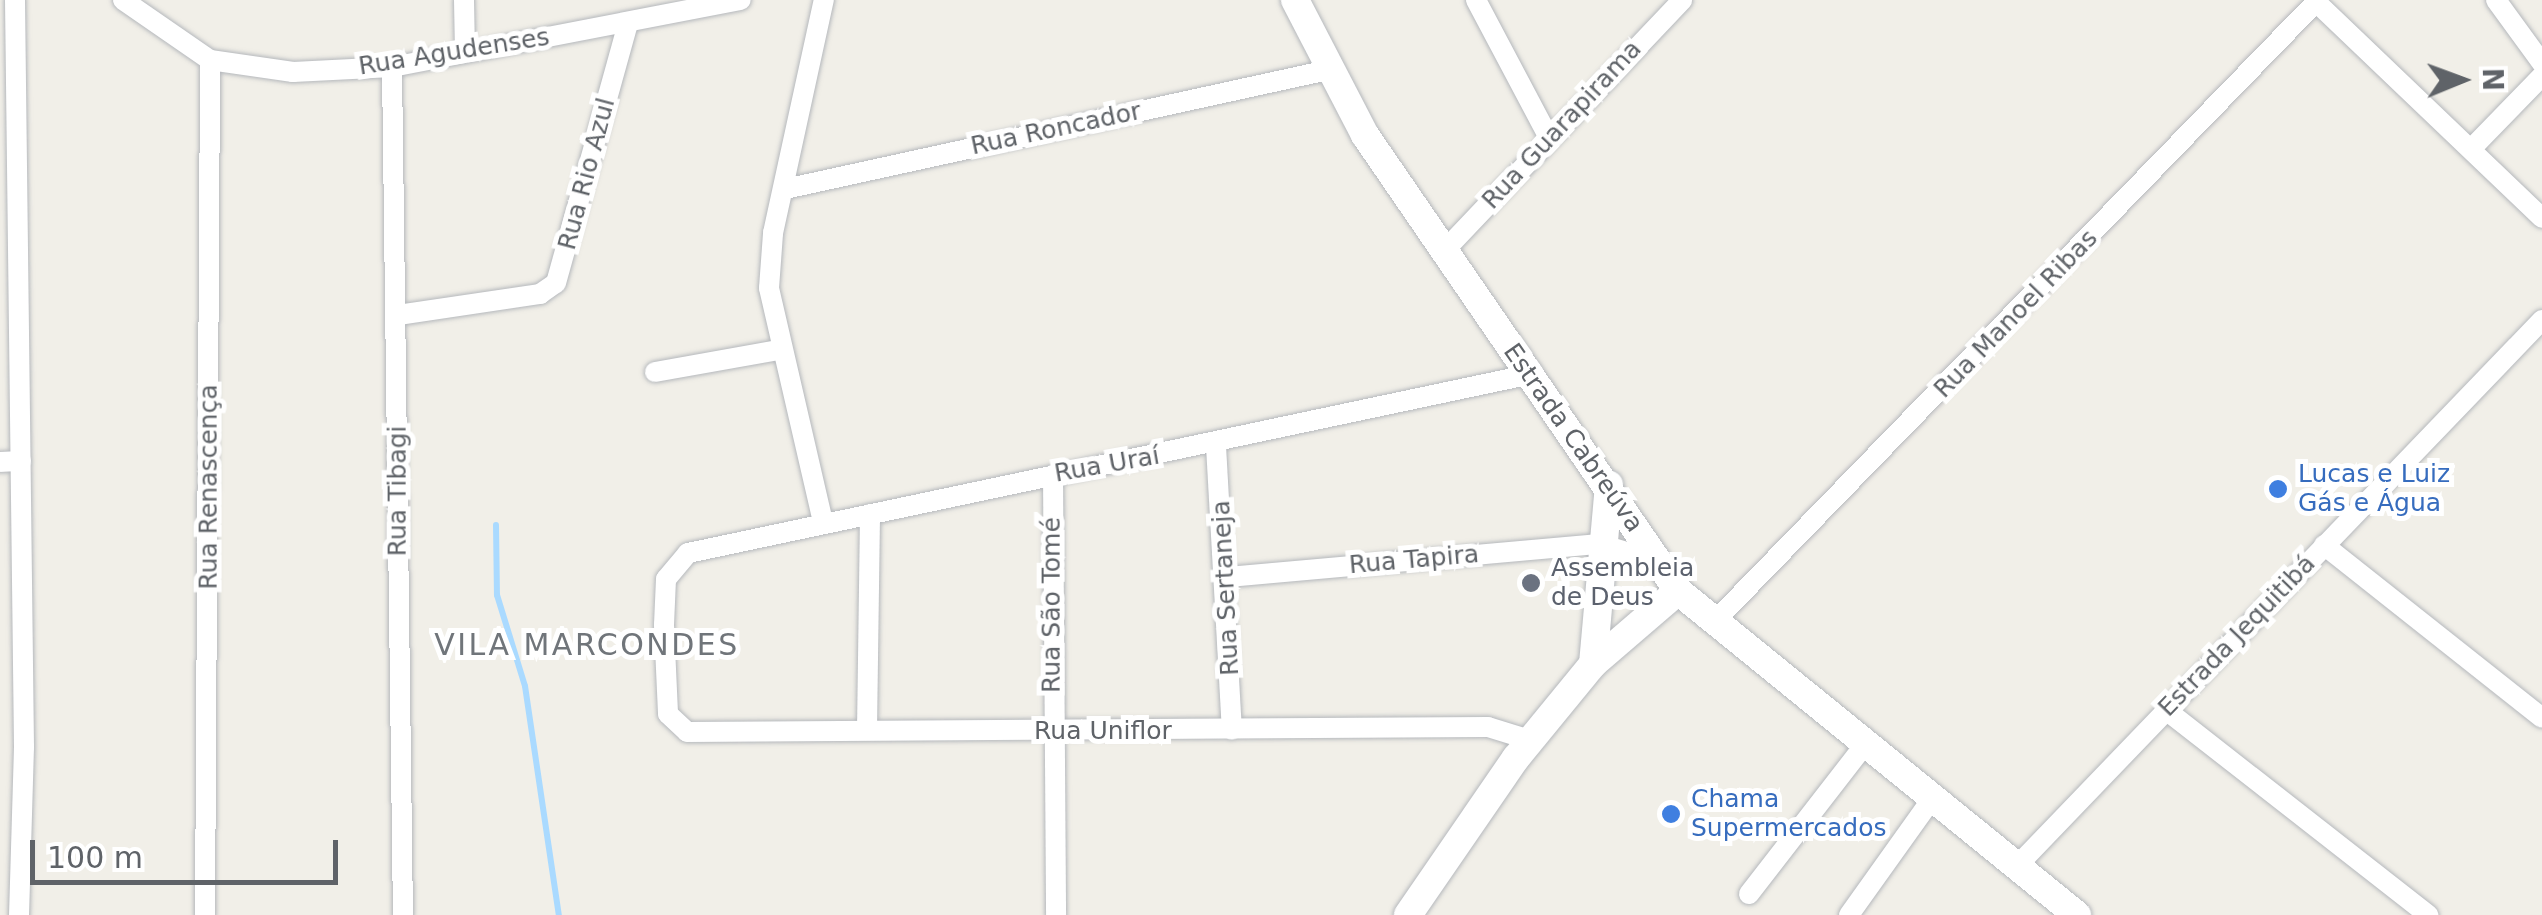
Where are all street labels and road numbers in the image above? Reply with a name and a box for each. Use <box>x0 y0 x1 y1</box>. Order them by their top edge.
street label: Rua Agudenses <box>356 22 552 82</box>
street label: Rua Guarapirama <box>1476 34 1648 216</box>
street label: Rua Rio Azul <box>552 95 622 253</box>
street label: Rua Roncador <box>968 96 1144 162</box>
street label: Rua Manoel Ribas <box>1928 224 2104 404</box>
street label: Estrada Cabreúva <box>1497 338 1649 538</box>
street label: Rua Renascença <box>194 384 224 590</box>
street label: Rua Tibagi <box>383 426 413 556</box>
street label: Rua Uraí <box>1052 441 1162 489</box>
street label: Rua Sertaneja <box>1206 500 1246 676</box>
street label: Rua São Tomé <box>1037 517 1067 693</box>
street label: Rua Tapira <box>1348 539 1480 581</box>
street label: Estrada Jequitibá <box>2152 549 2322 723</box>
street label: Rua Uniflor <box>1034 716 1172 746</box>

